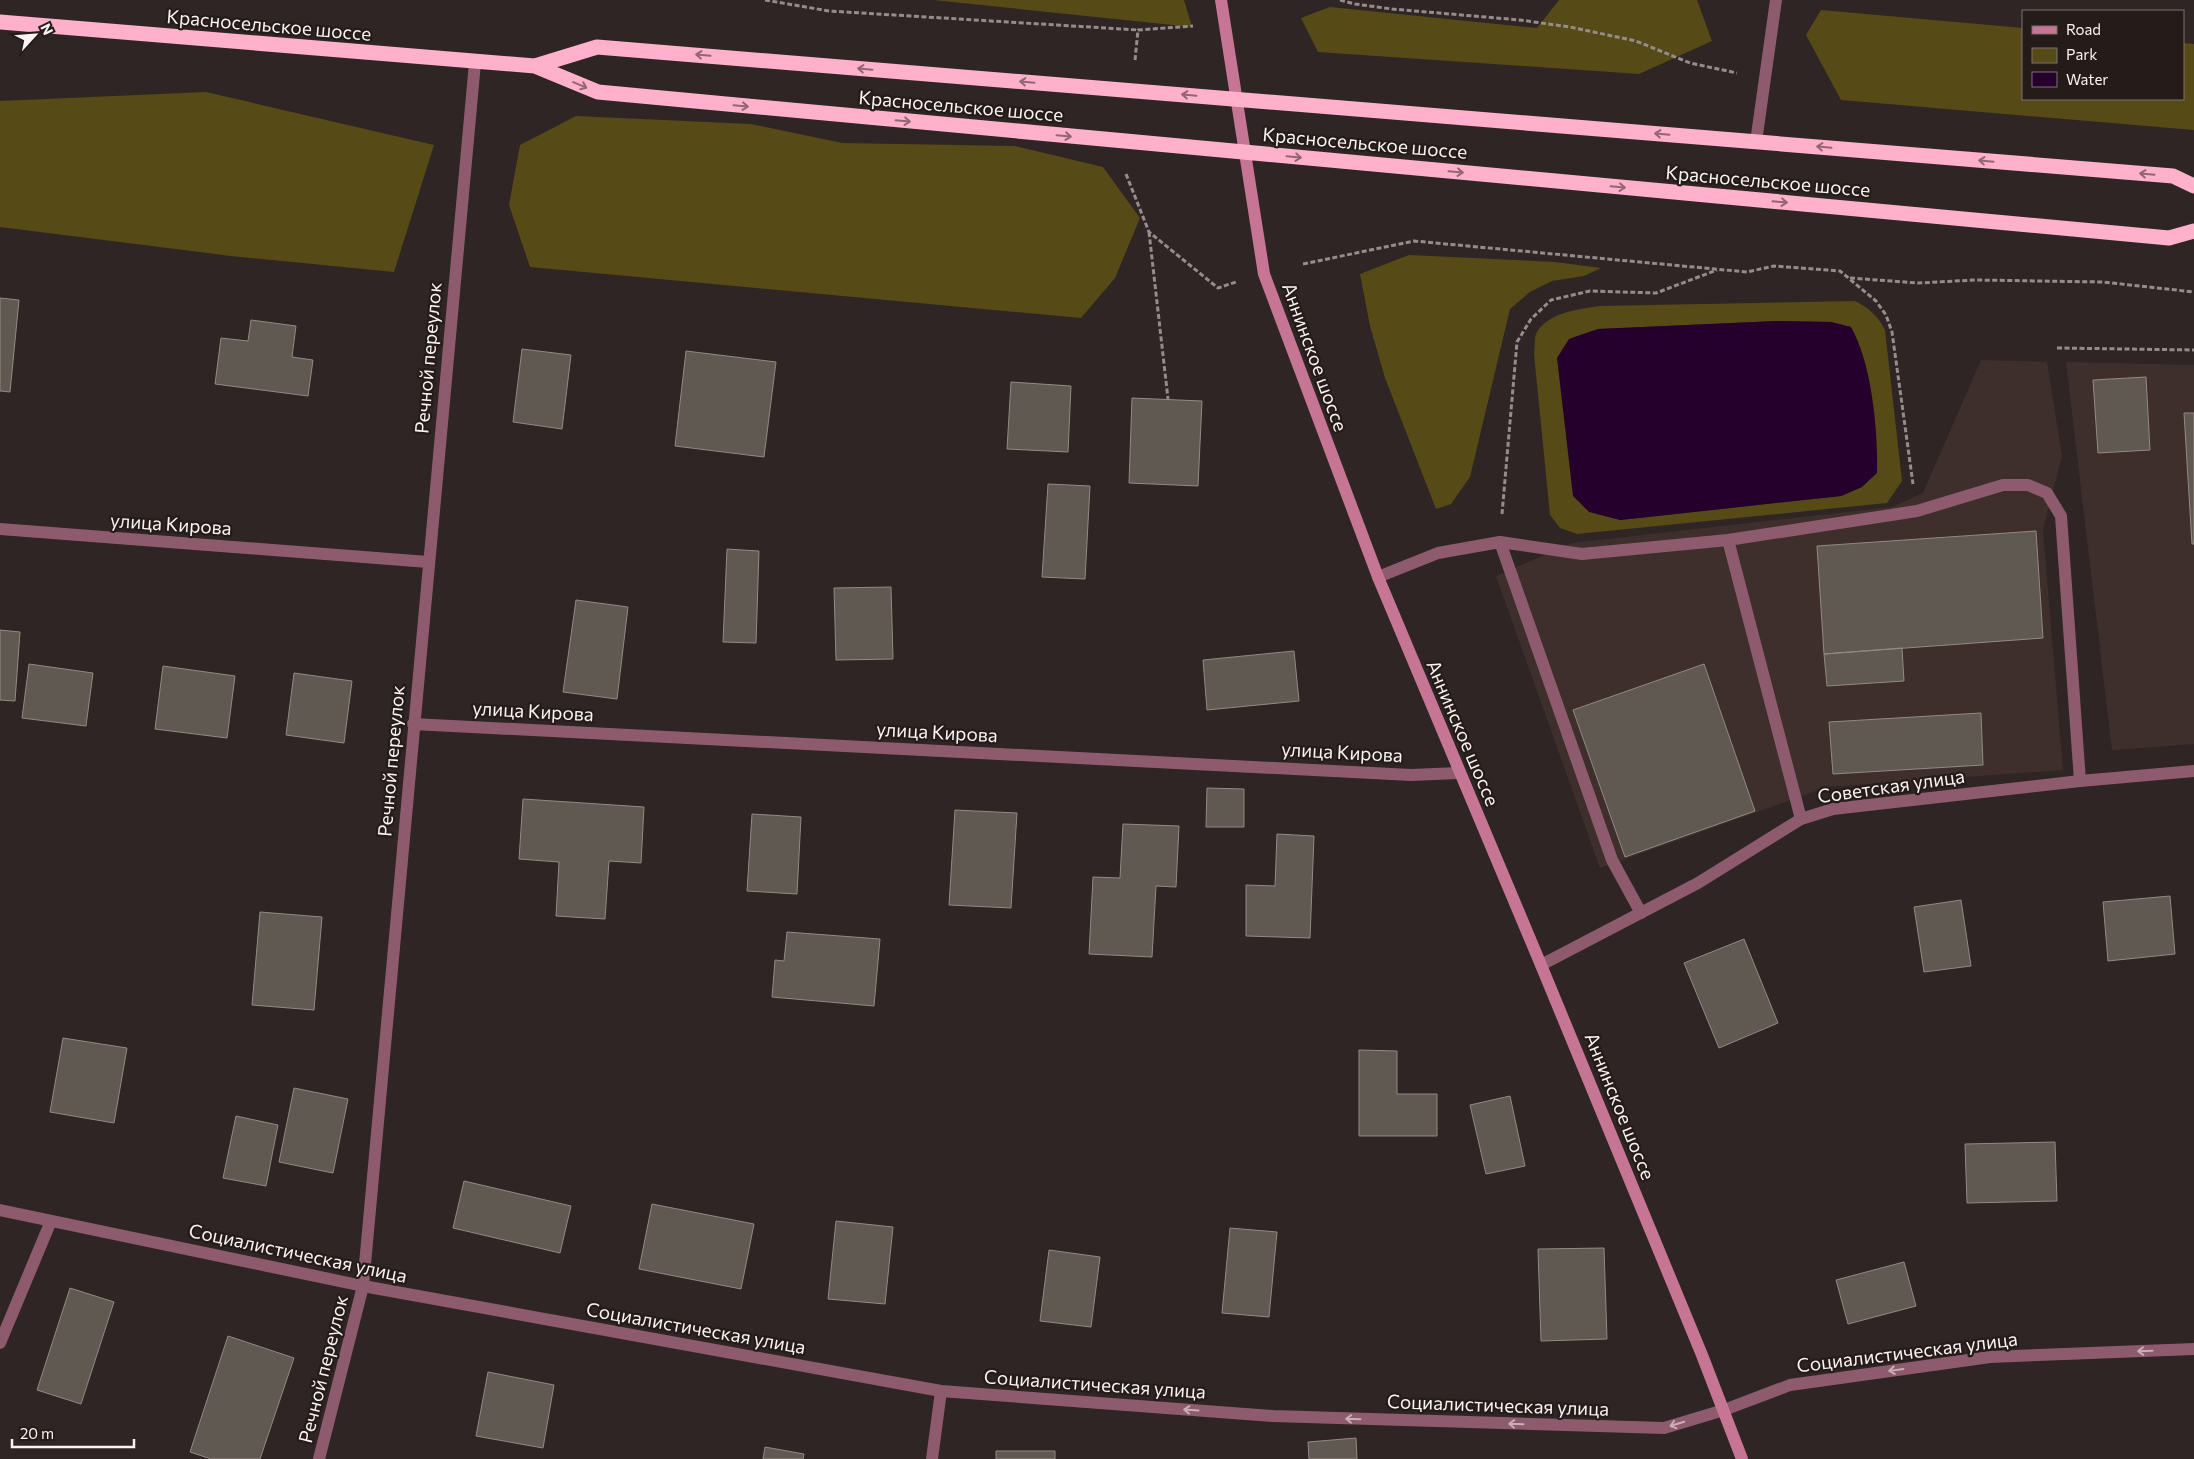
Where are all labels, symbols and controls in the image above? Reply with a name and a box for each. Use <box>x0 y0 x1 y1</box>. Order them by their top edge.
street label: Красносельское шоссе <box>166 4 372 45</box>
north arrow <box>10 10 60 60</box>
legend <box>2022 10 2184 100</box>
text: Road <box>2066 20 2101 38</box>
text: N <box>37 21 57 38</box>
text: Park <box>2066 45 2097 63</box>
one-way arrow <box>695 51 711 60</box>
one-way arrow <box>857 64 873 73</box>
text: Water <box>2066 70 2108 88</box>
one-way arrow <box>1019 77 1035 87</box>
one-way arrow <box>572 81 588 90</box>
street label: Красносельское шоссе <box>858 85 1064 126</box>
one-way arrow <box>1181 90 1197 100</box>
one-way arrow <box>733 101 749 110</box>
one-way arrow <box>894 116 910 125</box>
street label: Красносельское шоссе <box>1262 122 1468 163</box>
one-way arrow <box>1654 129 1670 139</box>
one-way arrow <box>1056 131 1072 140</box>
one-way arrow <box>1816 143 1832 152</box>
one-way arrow <box>1286 152 1302 161</box>
one-way arrow <box>1978 156 1994 165</box>
street label: Красносельское шоссе <box>1665 160 1871 201</box>
one-way arrow <box>1448 167 1464 176</box>
one-way arrow <box>2140 169 2156 179</box>
one-way arrow <box>1610 182 1626 191</box>
one-way arrow <box>1771 197 1787 207</box>
street label: Аннинское шоссе <box>1278 279 1353 434</box>
street label: Речной переулок <box>409 281 446 435</box>
street label: улица Кирова <box>110 508 233 539</box>
street label: Аннинское шоссе <box>1422 656 1505 809</box>
street label: Речной переулок <box>372 684 409 838</box>
street label: улица Кирова <box>472 696 594 725</box>
street label: улица Кирова <box>876 717 998 746</box>
street label: улица Кирова <box>1281 737 1403 766</box>
street label: Советская улица <box>1816 764 1966 807</box>
street label: Аннинское шоссе <box>1580 1029 1660 1183</box>
street label: Социалистическая улица <box>187 1218 409 1287</box>
street label: Речной переулок <box>293 1292 352 1445</box>
street label: Социалистическая улица <box>585 1297 808 1358</box>
street label: Социалистическая улица <box>1795 1327 2019 1376</box>
one-way arrow <box>2138 1346 2154 1356</box>
street label: Социалистическая улица <box>983 1364 1207 1403</box>
one-way arrow <box>1889 1365 1905 1375</box>
street label: Социалистическая улица <box>1386 1389 1610 1420</box>
one-way arrow <box>1183 1405 1199 1415</box>
one-way arrow <box>1345 1414 1362 1424</box>
scale bar <box>12 1416 135 1448</box>
one-way arrow <box>1508 1419 1524 1429</box>
one-way arrow <box>1670 1420 1686 1430</box>
text: 20 m <box>20 1424 54 1442</box>

